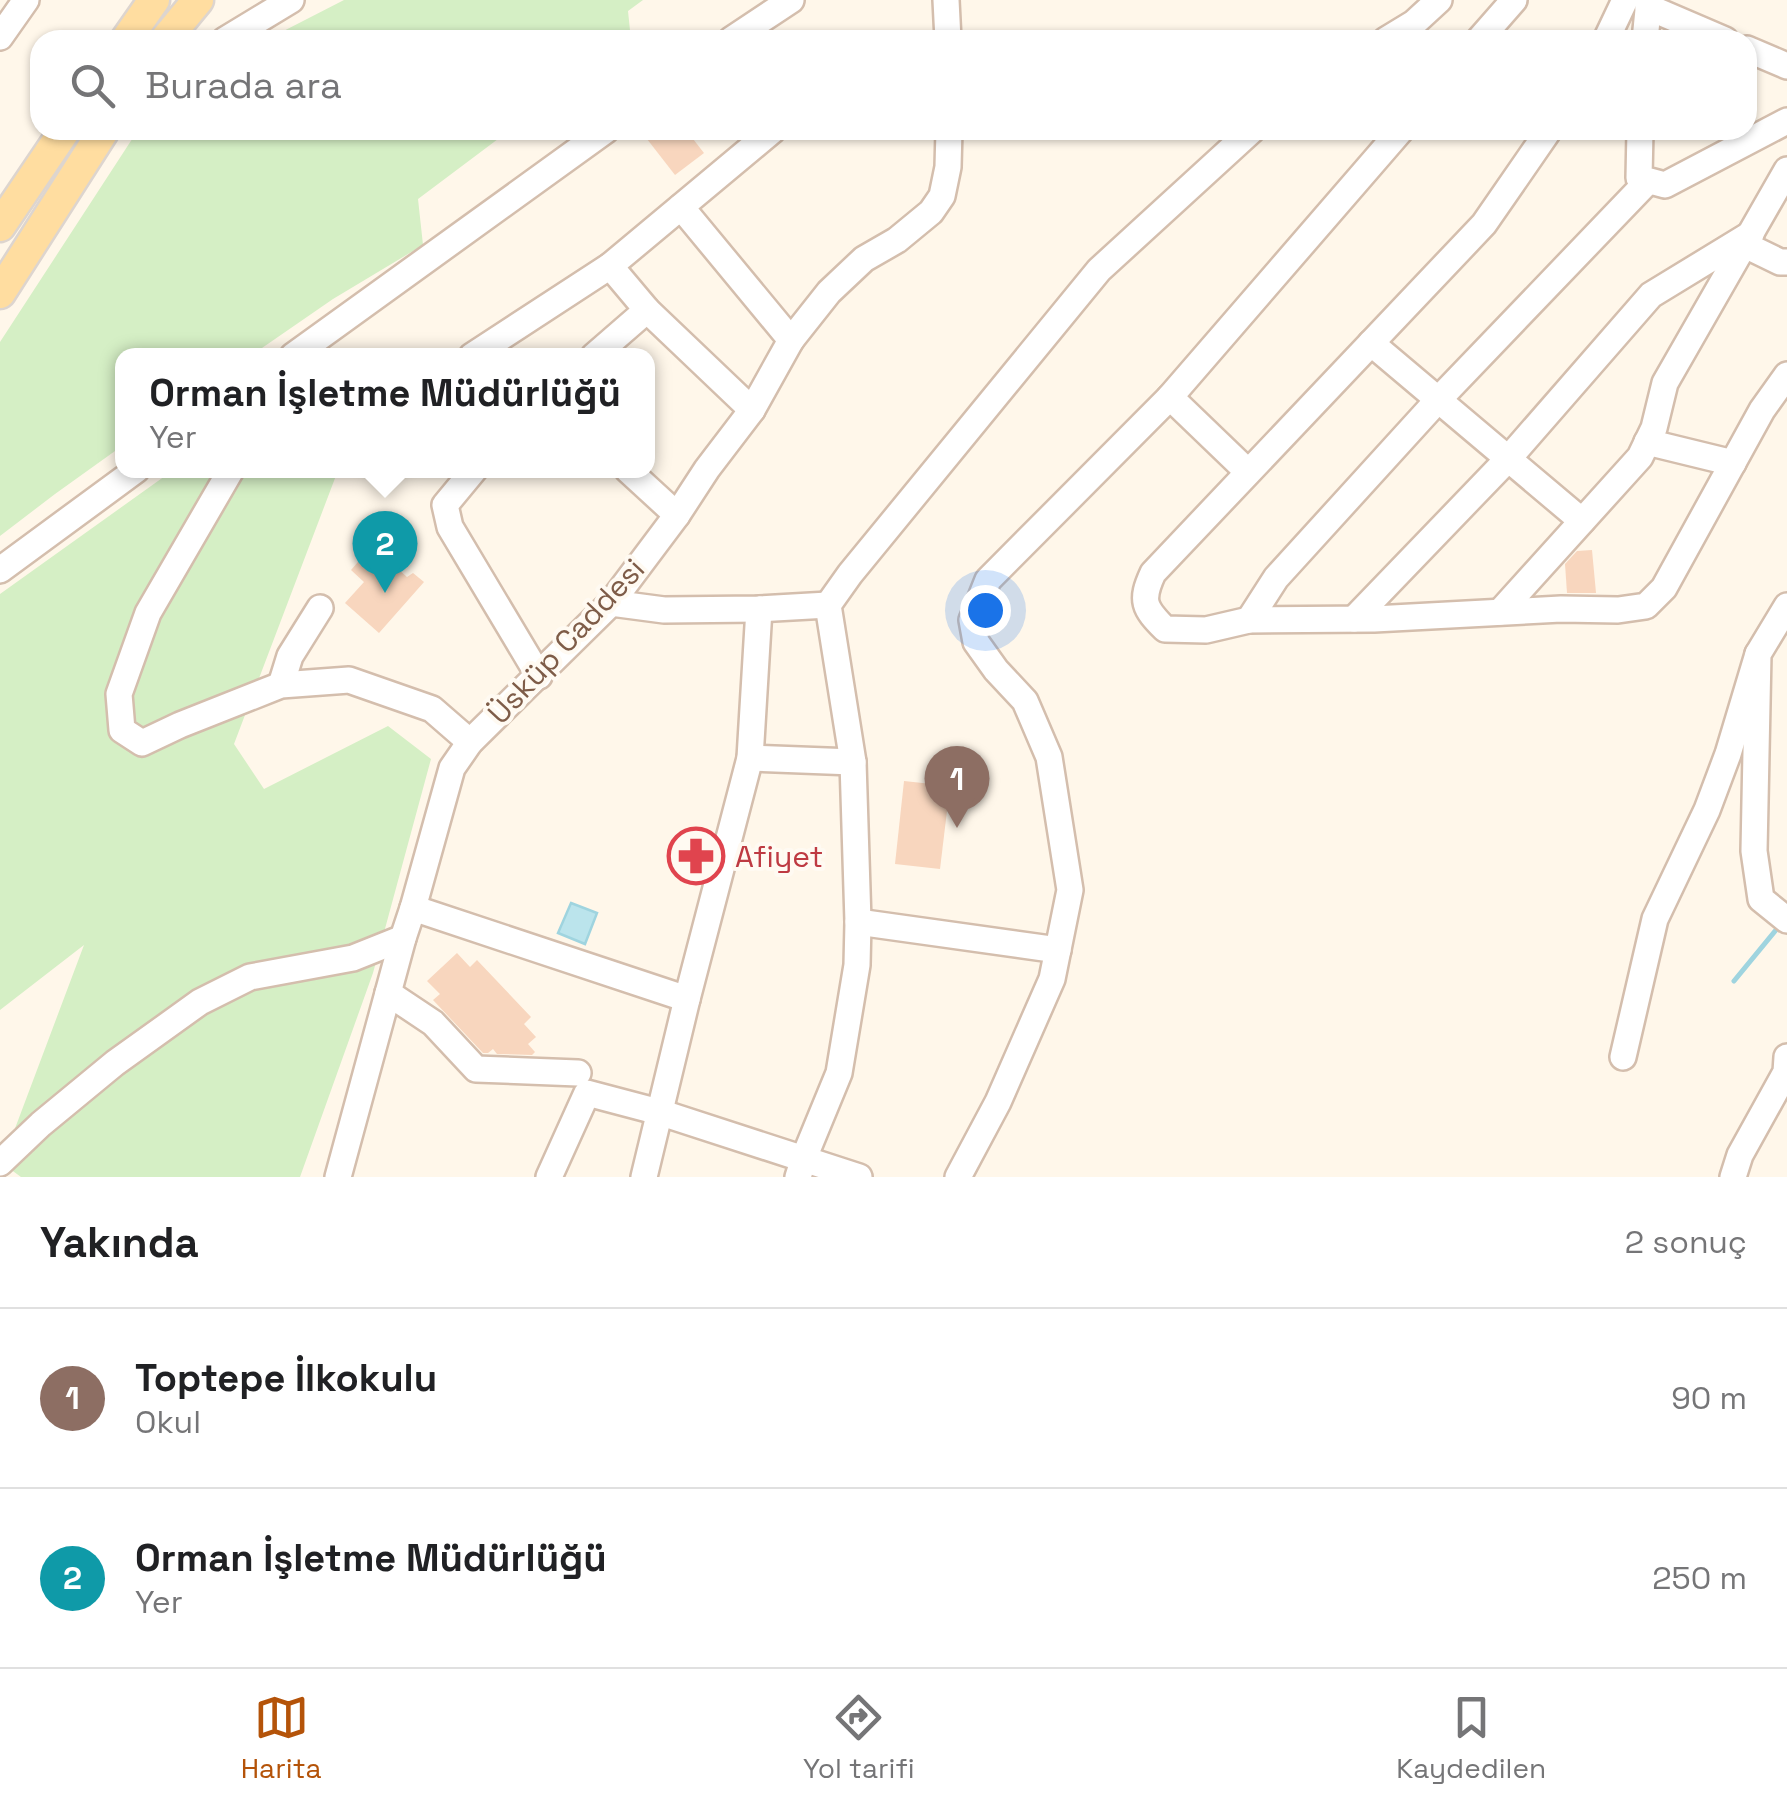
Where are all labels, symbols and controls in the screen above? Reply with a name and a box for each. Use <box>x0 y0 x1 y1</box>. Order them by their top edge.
search box <box>30 30 1757 140</box>
icon: search <box>65 58 120 113</box>
text: Burada ara <box>145 61 342 109</box>
popup <box>115 348 655 478</box>
text: Orman İşletme Müdürlüğü <box>149 369 621 417</box>
text: Yer <box>149 417 197 457</box>
pin: 2 <box>352 510 418 593</box>
street label: Üsküp Caddesi <box>479 550 653 732</box>
your location <box>960 585 1011 636</box>
pin: 1 <box>924 746 990 828</box>
pharmacy icon: Afiyet <box>666 826 726 886</box>
place label: Afiyet <box>735 837 823 876</box>
text: Yakında <box>40 1216 199 1269</box>
text: 2 sonuç <box>1625 1222 1747 1262</box>
text: Toptepe İlkokulu <box>135 1354 437 1402</box>
text: 1 <box>65 1378 80 1418</box>
text: 90 m <box>1671 1378 1747 1418</box>
text: Okul <box>135 1402 201 1442</box>
text: Orman İşletme Müdürlüğü <box>135 1534 607 1582</box>
text: 2 <box>63 1558 82 1598</box>
text: 250 m <box>1652 1558 1747 1598</box>
text: Yer <box>135 1582 183 1622</box>
tab: Harita <box>241 1690 322 1786</box>
tab: Yol tarifi <box>803 1690 915 1786</box>
tab: Kaydedilen <box>1396 1690 1546 1786</box>

